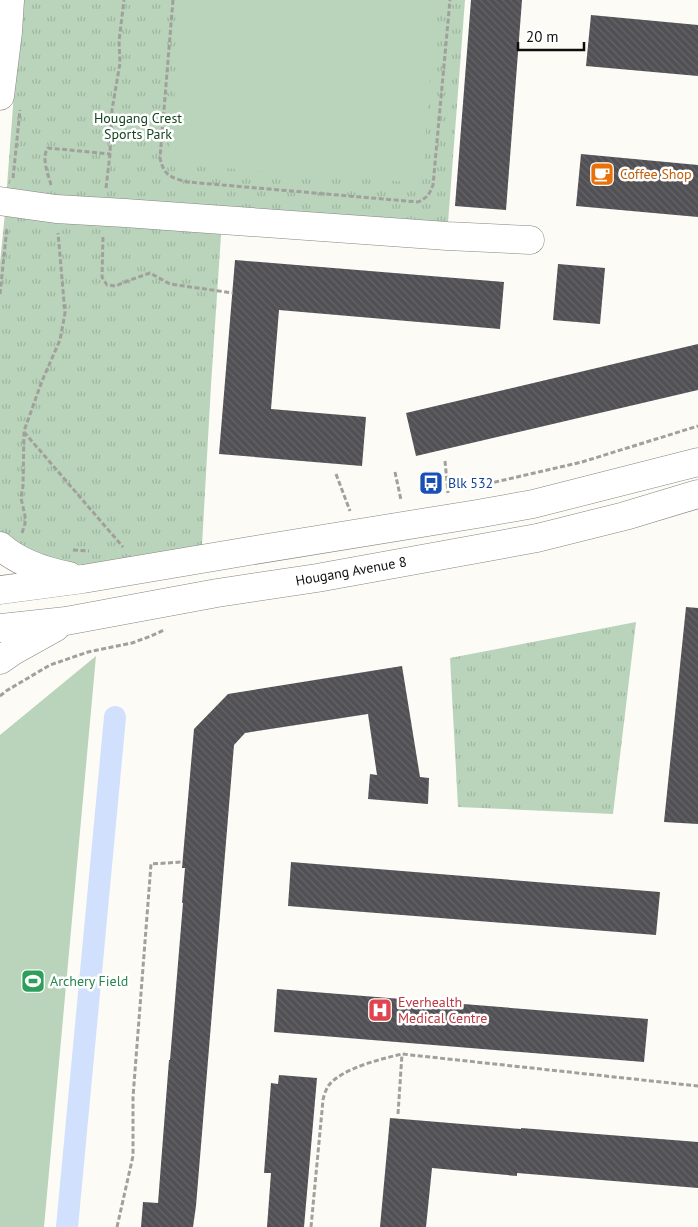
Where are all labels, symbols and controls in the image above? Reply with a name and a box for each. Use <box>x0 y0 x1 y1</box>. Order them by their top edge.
scale bar <box>518 20 584 52</box>
text: 20 m <box>526 27 559 46</box>
park label: Hougang Crest Sports Park <box>94 109 182 143</box>
cafe icon: Coffee Shop <box>589 161 615 187</box>
place label: Coffee Shop <box>620 165 692 183</box>
bus stop icon: Blk 532 <box>418 470 444 496</box>
place label: Blk 532 <box>448 474 493 492</box>
street label: Hougang Avenue 8 <box>294 552 408 590</box>
sports icon: Archery Field <box>20 968 46 994</box>
place label: Archery Field <box>50 972 128 990</box>
place label: Everhealth Medical Centre <box>398 993 487 1027</box>
hospital icon: Everhealth Medical Centre <box>367 997 393 1023</box>

